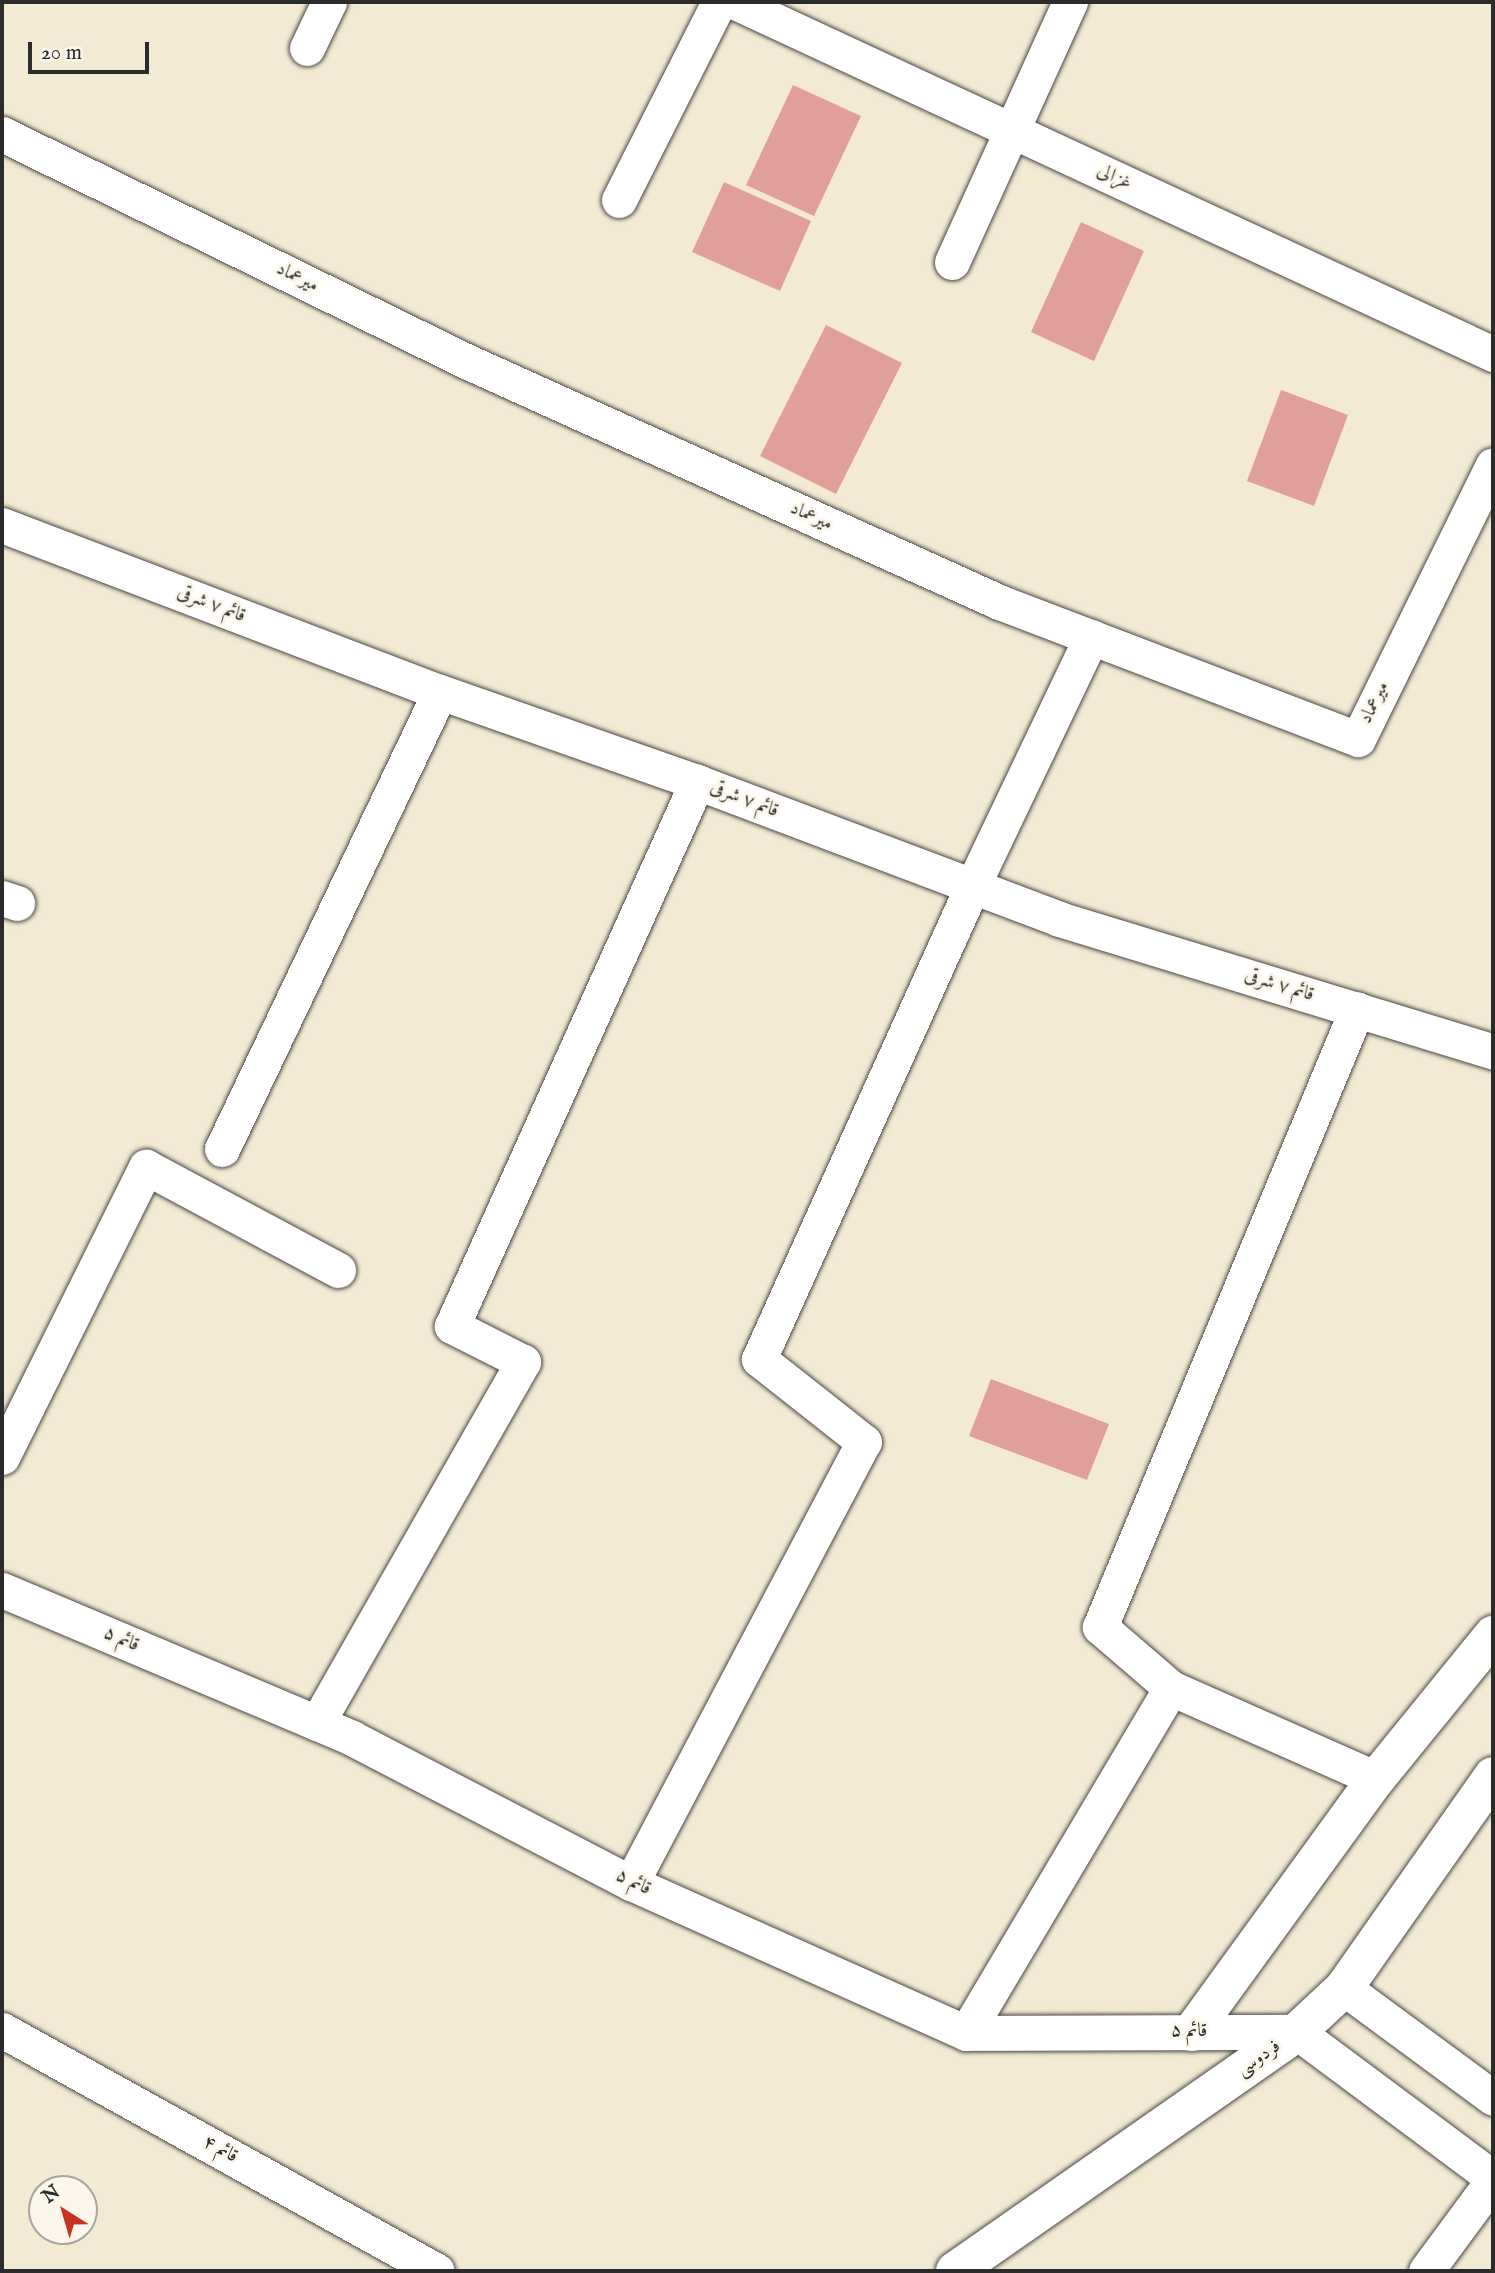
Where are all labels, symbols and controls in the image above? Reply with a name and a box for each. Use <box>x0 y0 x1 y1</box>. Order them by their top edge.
scale bar <box>32 28 152 72</box>
text: 20 m <box>41 40 82 67</box>
street label: غزالی <box>1093 160 1135 196</box>
street label: میرعماد <box>272 258 322 298</box>
street label: میرعماد <box>786 498 836 536</box>
street label: قائم ۷ شرقی <box>174 582 248 628</box>
street label: میرعماد <box>1355 678 1395 728</box>
street label: قائم ۷ شرقی <box>707 777 781 823</box>
street label: قائم ۷ شرقی <box>1242 965 1316 1007</box>
street label: قائم ۵ <box>100 1622 142 1658</box>
street label: قائم ۵ <box>612 1865 654 1901</box>
street label: قائم ۵ <box>1171 2021 1207 2043</box>
street label: فردوسی <box>1233 2036 1285 2082</box>
street label: قائم ۴ <box>199 2131 241 2169</box>
north arrow <box>28 2175 98 2245</box>
text: N <box>38 2180 65 2209</box>

